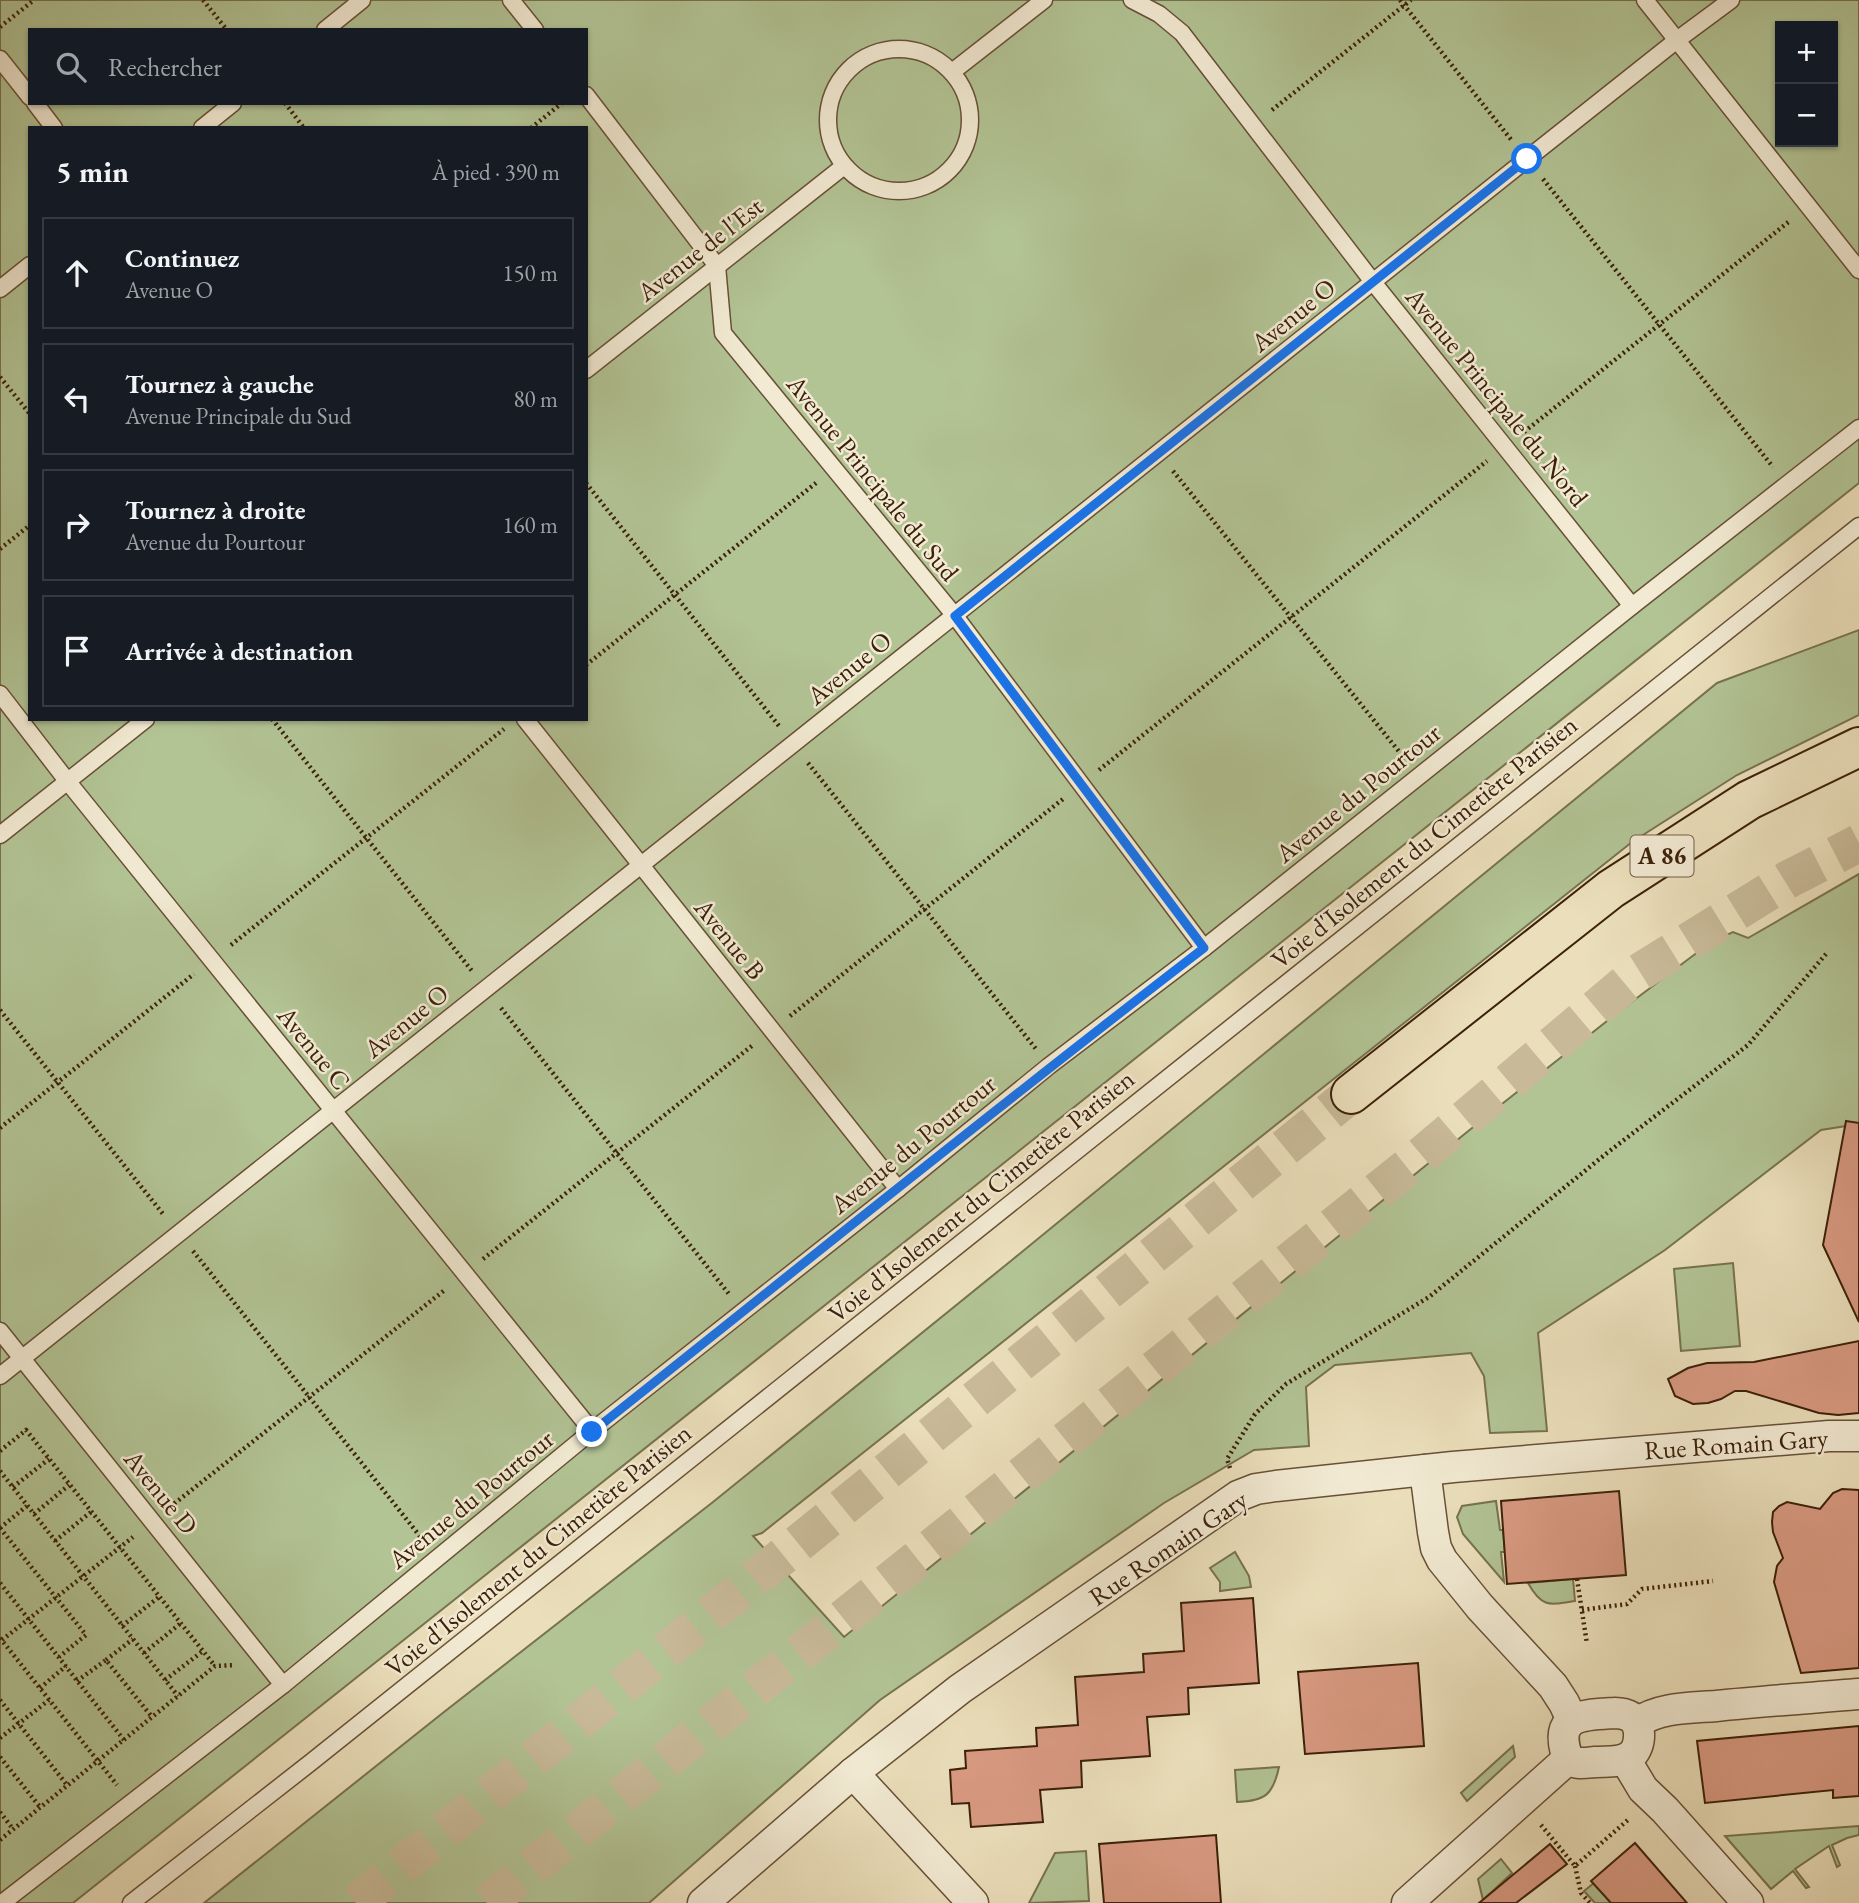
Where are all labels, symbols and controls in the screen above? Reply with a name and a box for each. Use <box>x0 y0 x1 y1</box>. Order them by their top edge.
map controls <box>1775 21 1838 147</box>
button: + <box>1775 21 1838 84</box>
search box <box>28 28 588 105</box>
icon: search <box>52 48 90 86</box>
text: Rechercher <box>108 50 222 84</box>
button: − <box>1775 84 1838 147</box>
route start <box>1511 143 1542 174</box>
text: 5 min <box>56 152 129 191</box>
text: À pied · 390 m <box>432 157 560 187</box>
street label: Avenue de l'Est <box>629 189 770 309</box>
text: Continuez <box>125 241 239 275</box>
icon: ahead <box>58 254 96 292</box>
text: 150 m <box>502 258 558 288</box>
street label: Avenue O <box>1243 270 1342 360</box>
text: Avenue O <box>125 275 213 305</box>
street label: Avenue Principale du Nord <box>1398 280 1596 514</box>
text: Tournez à gauche <box>125 367 314 401</box>
street label: Avenue Principale du Sud <box>779 367 967 589</box>
icon: left <box>58 380 96 418</box>
text: 80 m <box>513 384 558 414</box>
text: Avenue Principale du Sud <box>125 401 351 431</box>
text: Tournez à droite <box>125 493 306 527</box>
icon: right <box>58 506 96 544</box>
text: 160 m <box>502 510 558 540</box>
text: Avenue du Pourtour <box>125 527 305 557</box>
street label: Avenue O <box>799 623 898 713</box>
icon: arrive <box>58 632 96 670</box>
text: Arrivée à destination <box>125 634 353 668</box>
street label: Voie d'Isolement du Cimetière Parisien <box>1264 708 1584 976</box>
street label: Avenue du Pourtour <box>1267 716 1448 871</box>
road number: A 86 <box>1630 836 1694 876</box>
street label: Avenue B <box>686 891 773 987</box>
street label: Avenue O <box>356 976 455 1066</box>
street label: Avenue C <box>269 998 358 1097</box>
street label: Voie d'Isolement du Cimetière Parisien <box>821 1062 1141 1330</box>
street label: Avenue du Pourtour <box>822 1067 1003 1222</box>
street label: Voie d'Isolement du Cimetière Parisien <box>378 1416 698 1684</box>
route end <box>576 1416 607 1447</box>
street label: Rue Romain Gary <box>1643 1421 1830 1467</box>
street label: Avenue du Pourtour <box>380 1422 561 1577</box>
street label: Avenue D <box>116 1442 206 1541</box>
street label: Rue Romain Gary <box>1082 1482 1254 1614</box>

